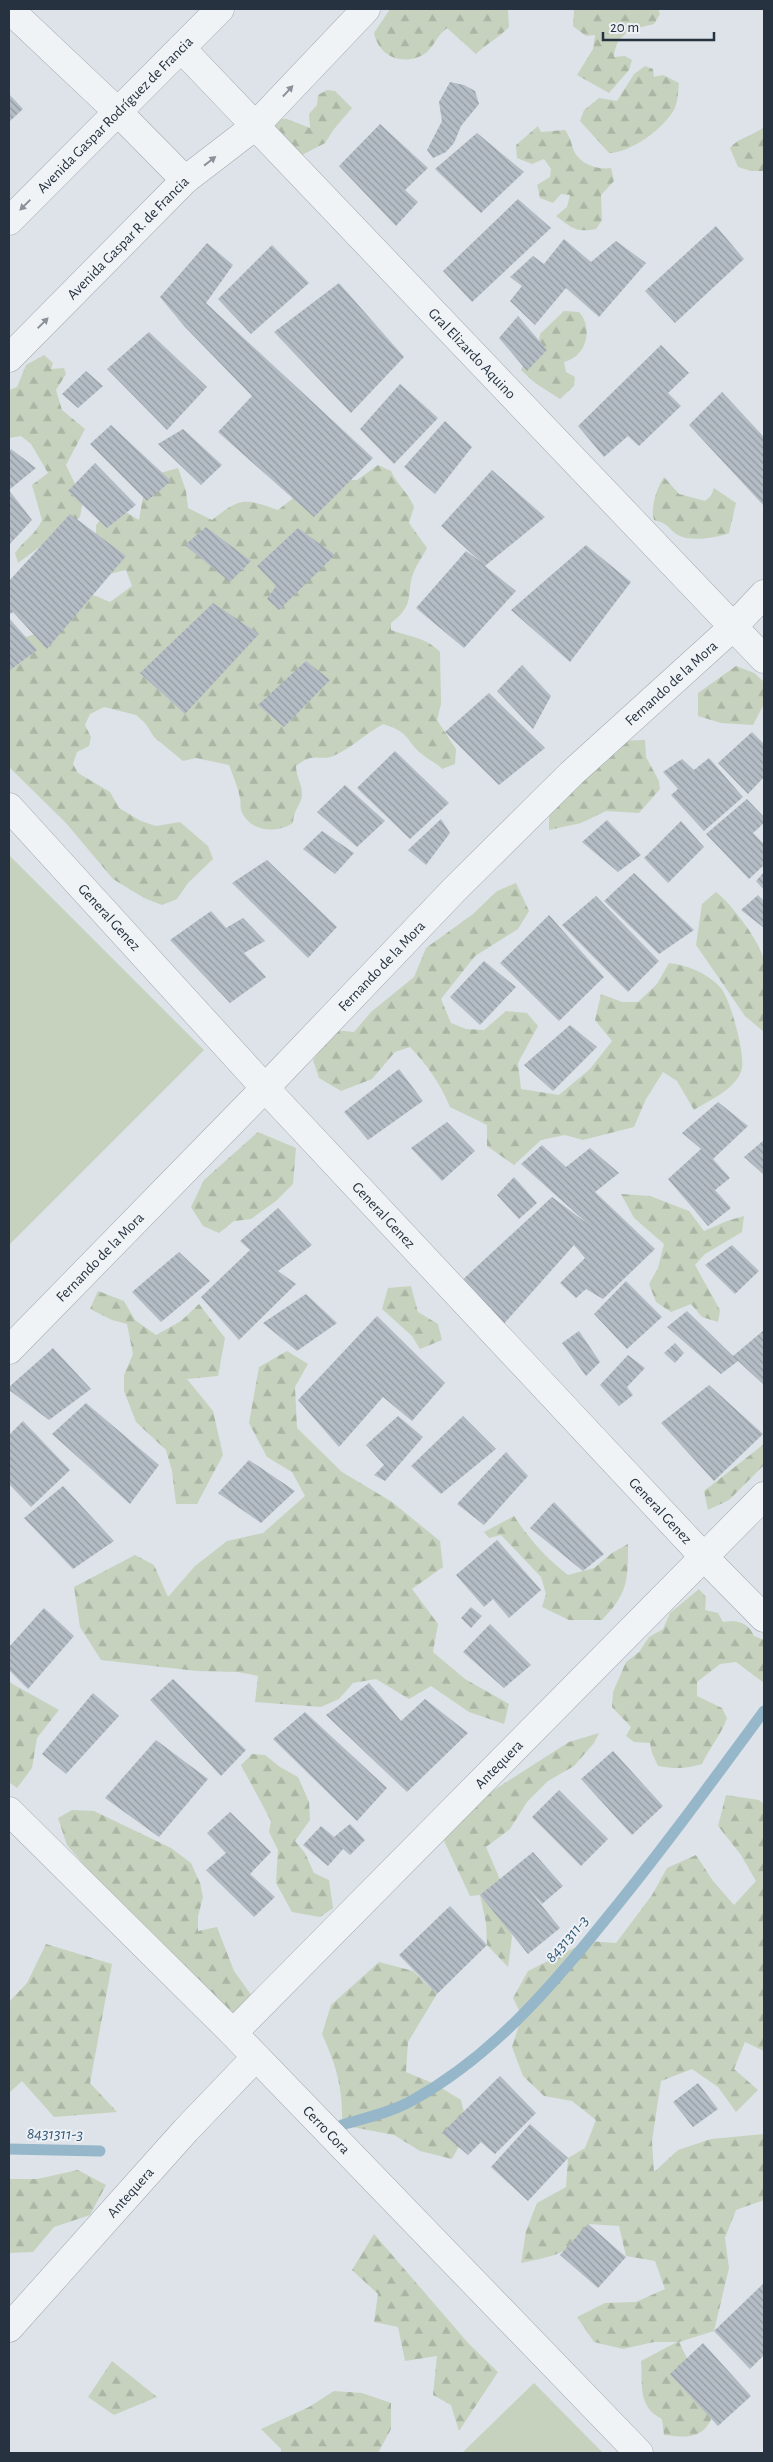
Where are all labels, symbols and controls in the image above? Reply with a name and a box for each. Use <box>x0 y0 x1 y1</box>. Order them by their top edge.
scale bar <box>603 10 714 42</box>
text: 20 m <box>610 20 639 35</box>
street label: Avenida Gaspar Rodríguez de Francia <box>34 34 196 196</box>
one-way arrow <box>282 86 294 98</box>
one-way arrow <box>203 156 216 167</box>
street label: Avenida Gaspar R. de Francia <box>64 173 192 302</box>
one-way arrow <box>19 199 31 211</box>
street label: Gral Elizardo Aquino <box>426 305 519 402</box>
one-way arrow <box>37 317 49 329</box>
street label: Fernando de la Mora <box>622 638 720 728</box>
street label: General Genez <box>75 881 143 953</box>
street label: Fernando de la Mora <box>335 918 428 1014</box>
street label: General Genez <box>349 1179 418 1251</box>
street label: Fernando de la Mora <box>53 1209 147 1305</box>
street label: General Genez <box>626 1475 695 1547</box>
street label: Antequera <box>472 1737 526 1791</box>
water label: 8431311-3 <box>542 1912 592 1966</box>
street label: Cerro Cora <box>300 2103 353 2157</box>
water label: 8431311-3 <box>27 2126 83 2142</box>
street label: Antequera <box>104 2164 156 2220</box>

